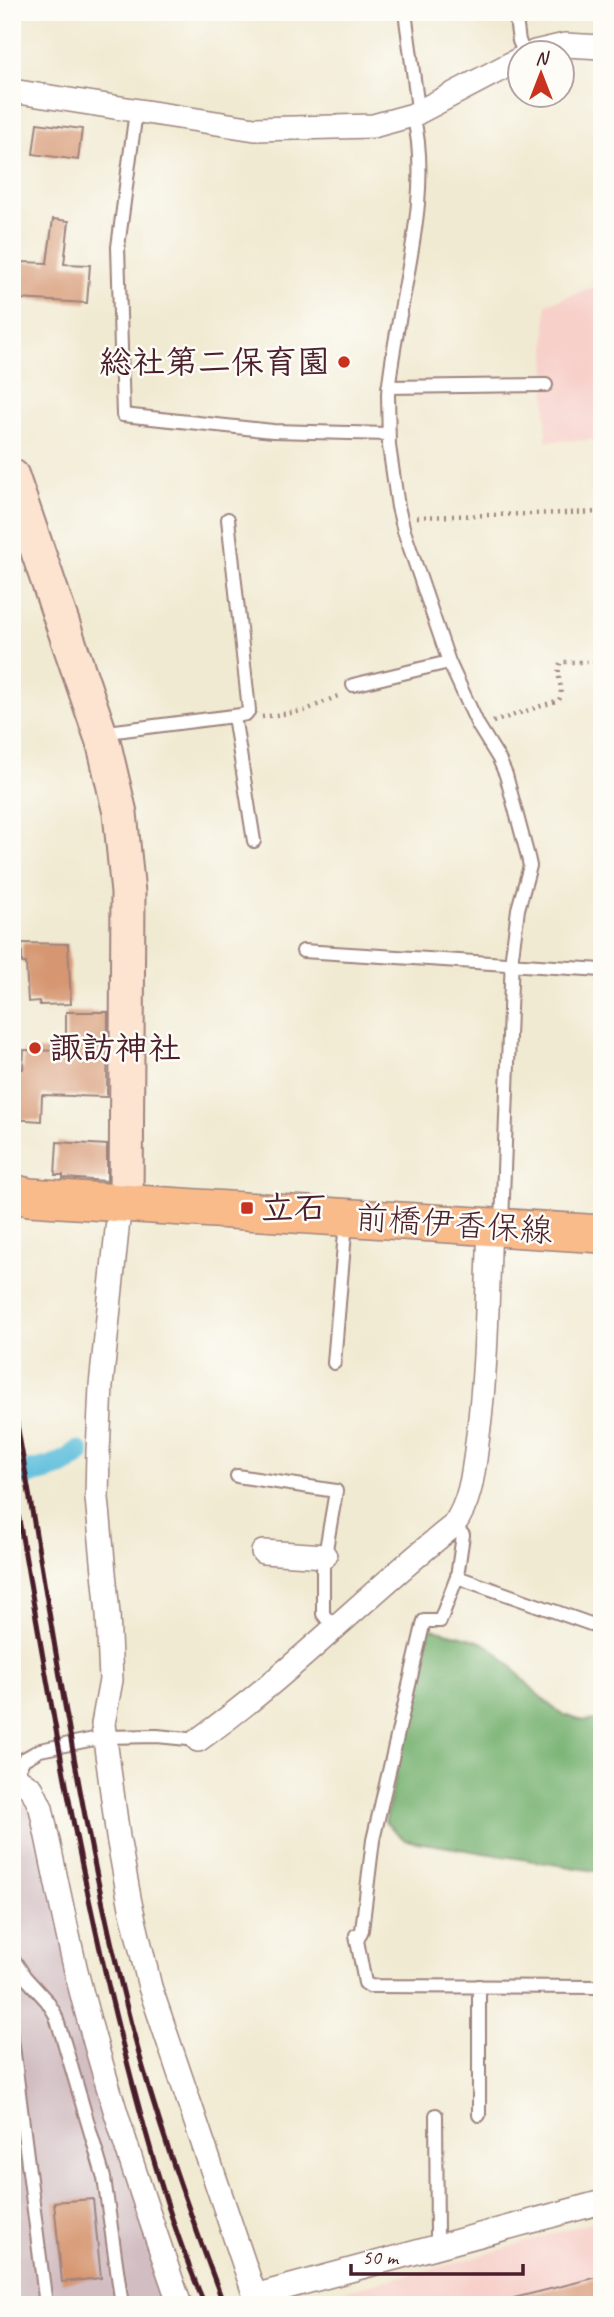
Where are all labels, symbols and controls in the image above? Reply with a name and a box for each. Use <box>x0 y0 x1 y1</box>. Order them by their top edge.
north arrow <box>505 38 576 108</box>
text: N <box>535 46 550 70</box>
place label: 総社第二保育園 <box>99 341 330 383</box>
marker: 総社第二保育園 <box>336 354 352 370</box>
place label: 諏訪神社 <box>49 1027 181 1069</box>
marker: 諏訪神社 <box>27 1040 43 1056</box>
place label: 立石 <box>261 1187 327 1229</box>
street label: 前橋伊香保線 <box>354 1196 554 1252</box>
marker: 立石 <box>239 1200 255 1216</box>
scale bar <box>351 2233 523 2277</box>
text: 50 m <box>362 2244 400 2270</box>

